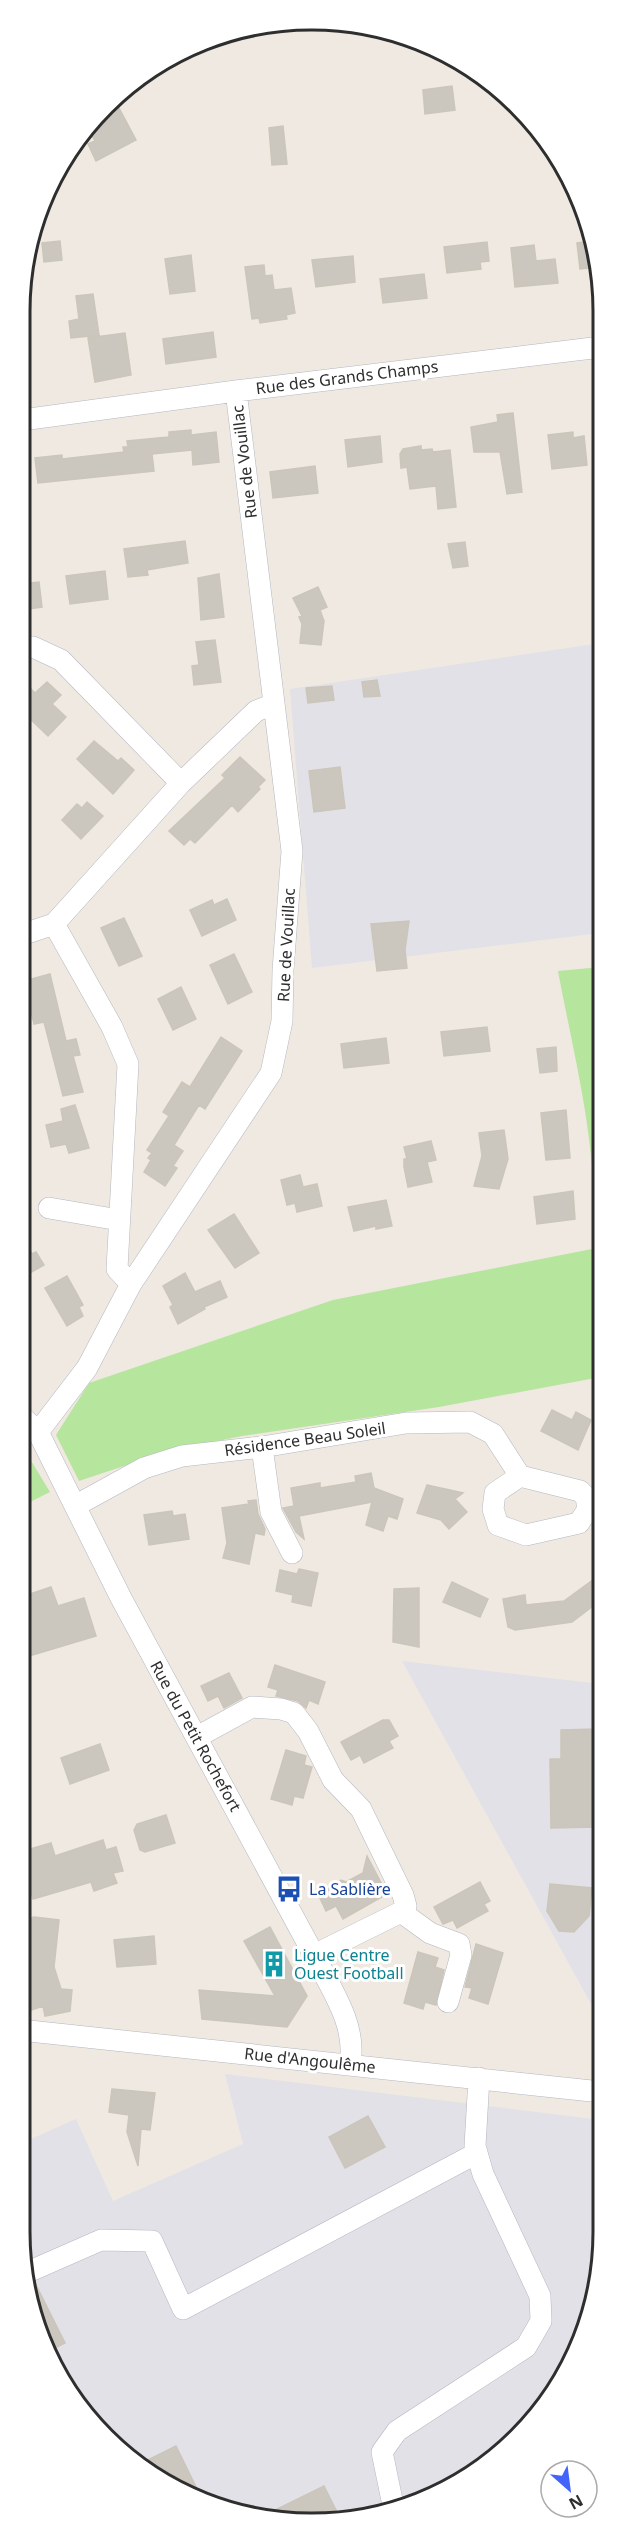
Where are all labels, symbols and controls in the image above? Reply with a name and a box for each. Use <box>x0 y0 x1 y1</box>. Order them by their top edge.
street label: Rue des Grands Champs <box>255 355 439 399</box>
street label: Rue de Vouillac <box>226 404 262 520</box>
street label: Rue de Vouillac <box>272 887 300 1002</box>
street label: Résidence Beau Soleil <box>223 1417 387 1461</box>
street label: Rue du Petit Rochefort <box>145 1657 247 1816</box>
bus stop icon: La Sablière <box>274 1874 304 1904</box>
place label: La Sablière <box>309 1878 391 1900</box>
place label: Ligue Centre Ouest Football <box>294 1944 404 1984</box>
building icon: Ligue Centre Ouest Football <box>259 1949 289 1979</box>
street label: Rue d'Angoulême <box>243 2042 377 2078</box>
north arrow <box>539 2459 599 2519</box>
text: N <box>565 2489 587 2515</box>

